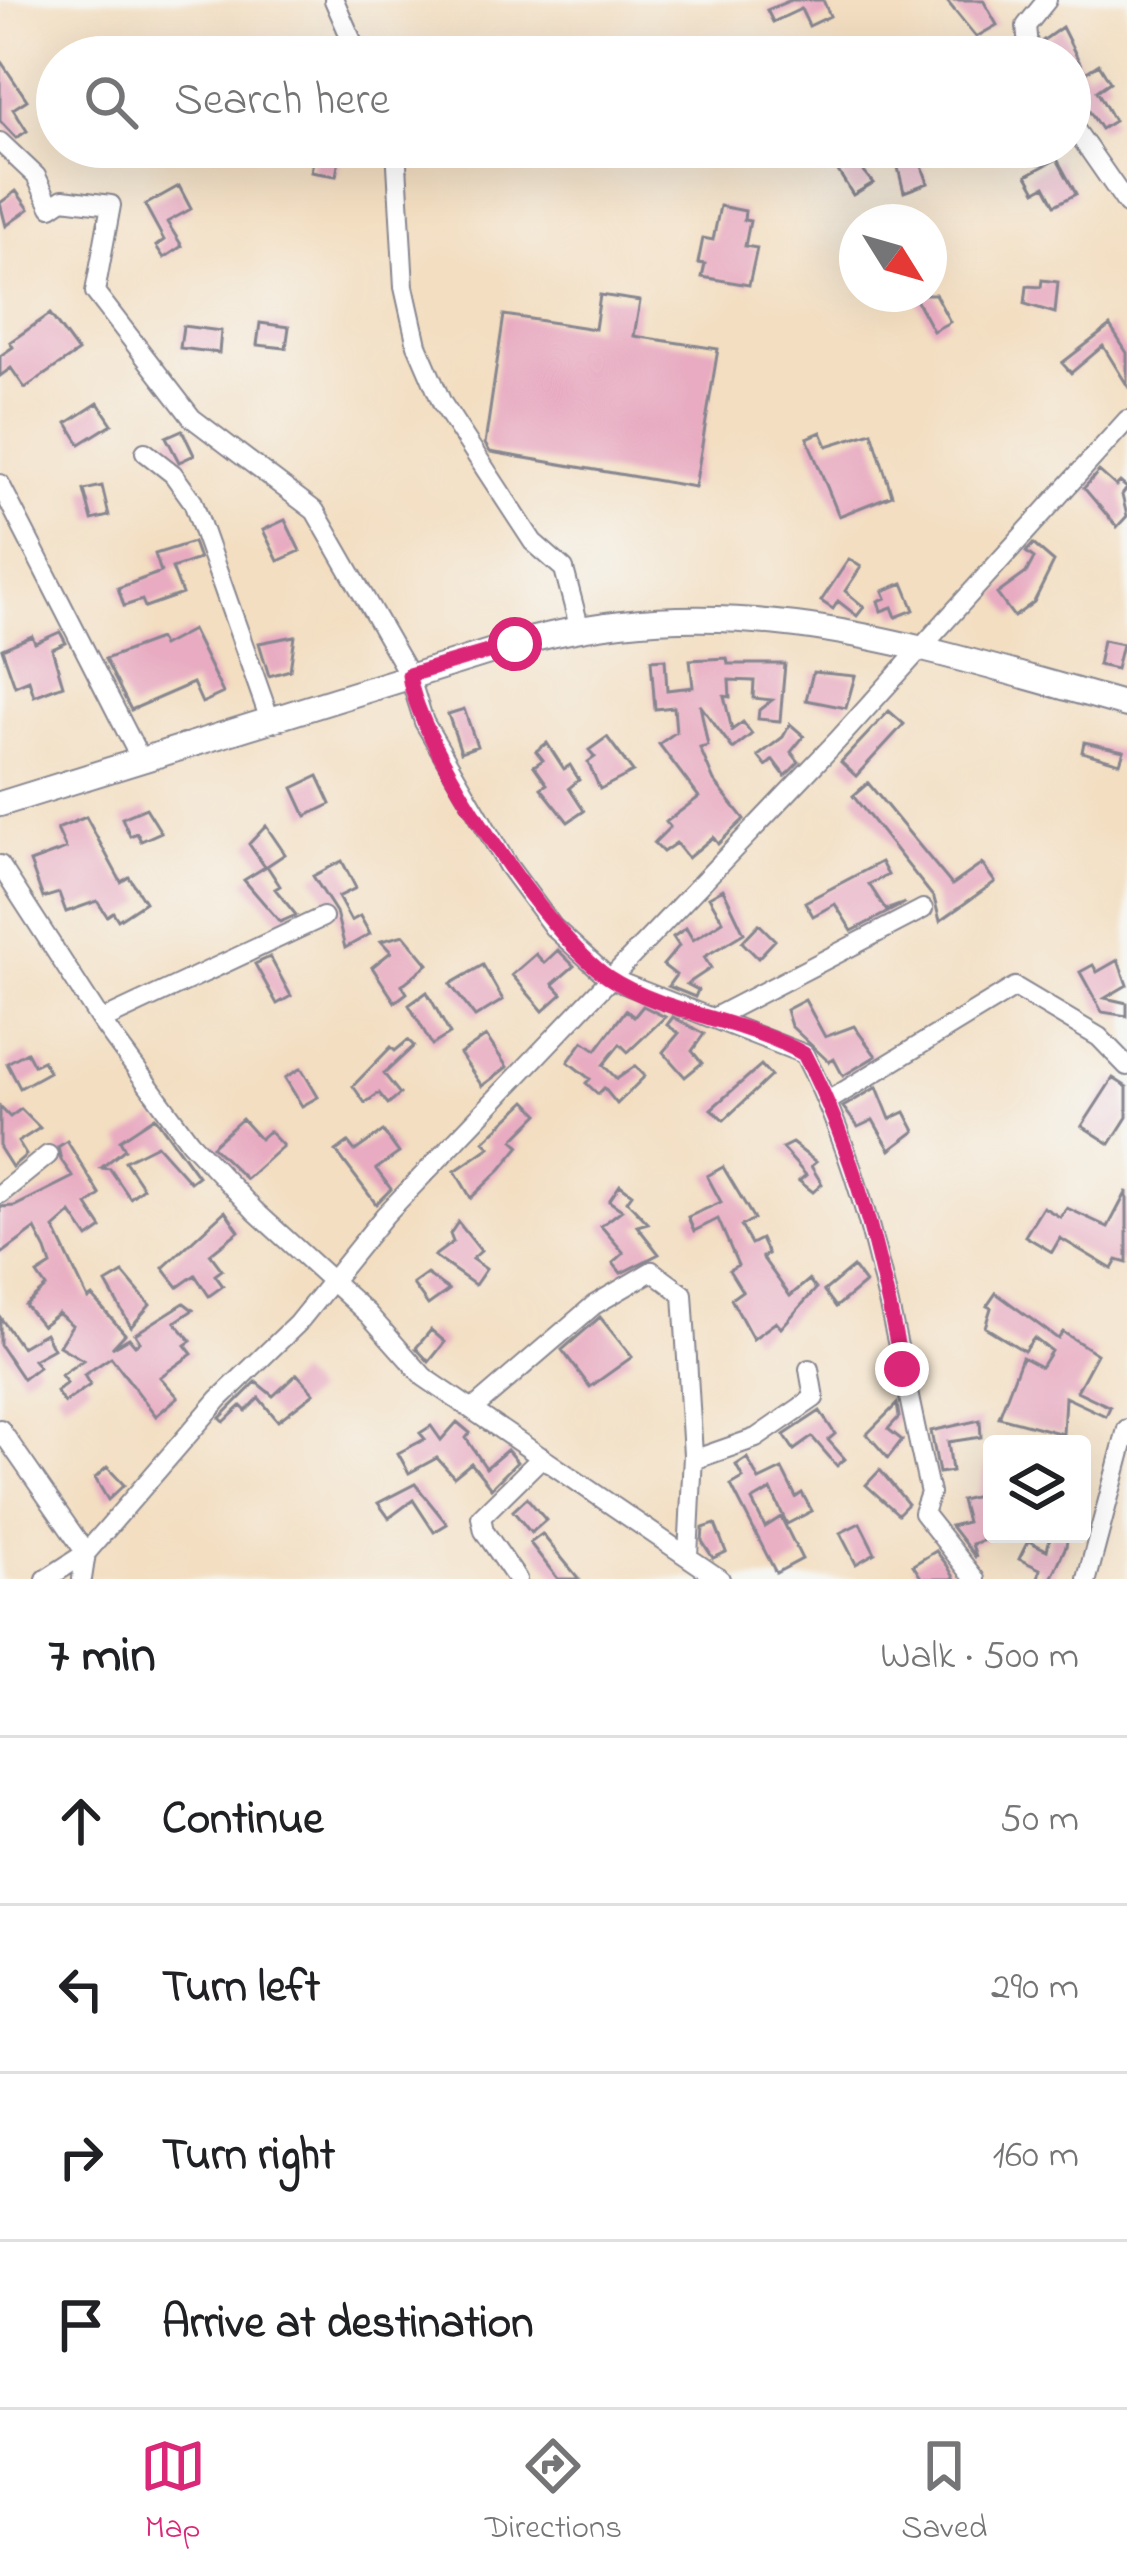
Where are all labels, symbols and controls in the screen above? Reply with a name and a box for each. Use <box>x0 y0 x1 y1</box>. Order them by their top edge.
search box <box>36 36 1091 168</box>
icon: search <box>78 69 144 135</box>
text: Search here <box>174 69 390 135</box>
north arrow <box>839 204 947 312</box>
route start <box>488 617 542 671</box>
route end <box>875 1342 929 1396</box>
map controls <box>983 1435 1091 1543</box>
button: layers <box>983 1435 1091 1543</box>
text: 7 min <box>48 1620 156 1695</box>
text: Walk · 500 m <box>880 1629 1079 1686</box>
icon: ahead <box>48 1788 114 1854</box>
text: Continue <box>162 1788 323 1854</box>
text: 50 m <box>1000 1792 1079 1849</box>
icon: left <box>48 1956 114 2022</box>
text: Turn left <box>162 1956 320 2022</box>
text: 290 m <box>991 1960 1079 2017</box>
icon: right <box>48 2124 114 2190</box>
text: Turn right <box>162 2124 335 2190</box>
text: 160 m <box>993 2128 1079 2185</box>
icon: arrive <box>48 2292 114 2358</box>
text: Arrive at destination <box>162 2292 533 2358</box>
tab: Map <box>140 2433 206 2553</box>
tab: Directions <box>485 2433 622 2553</box>
tab: Saved <box>901 2433 987 2553</box>

